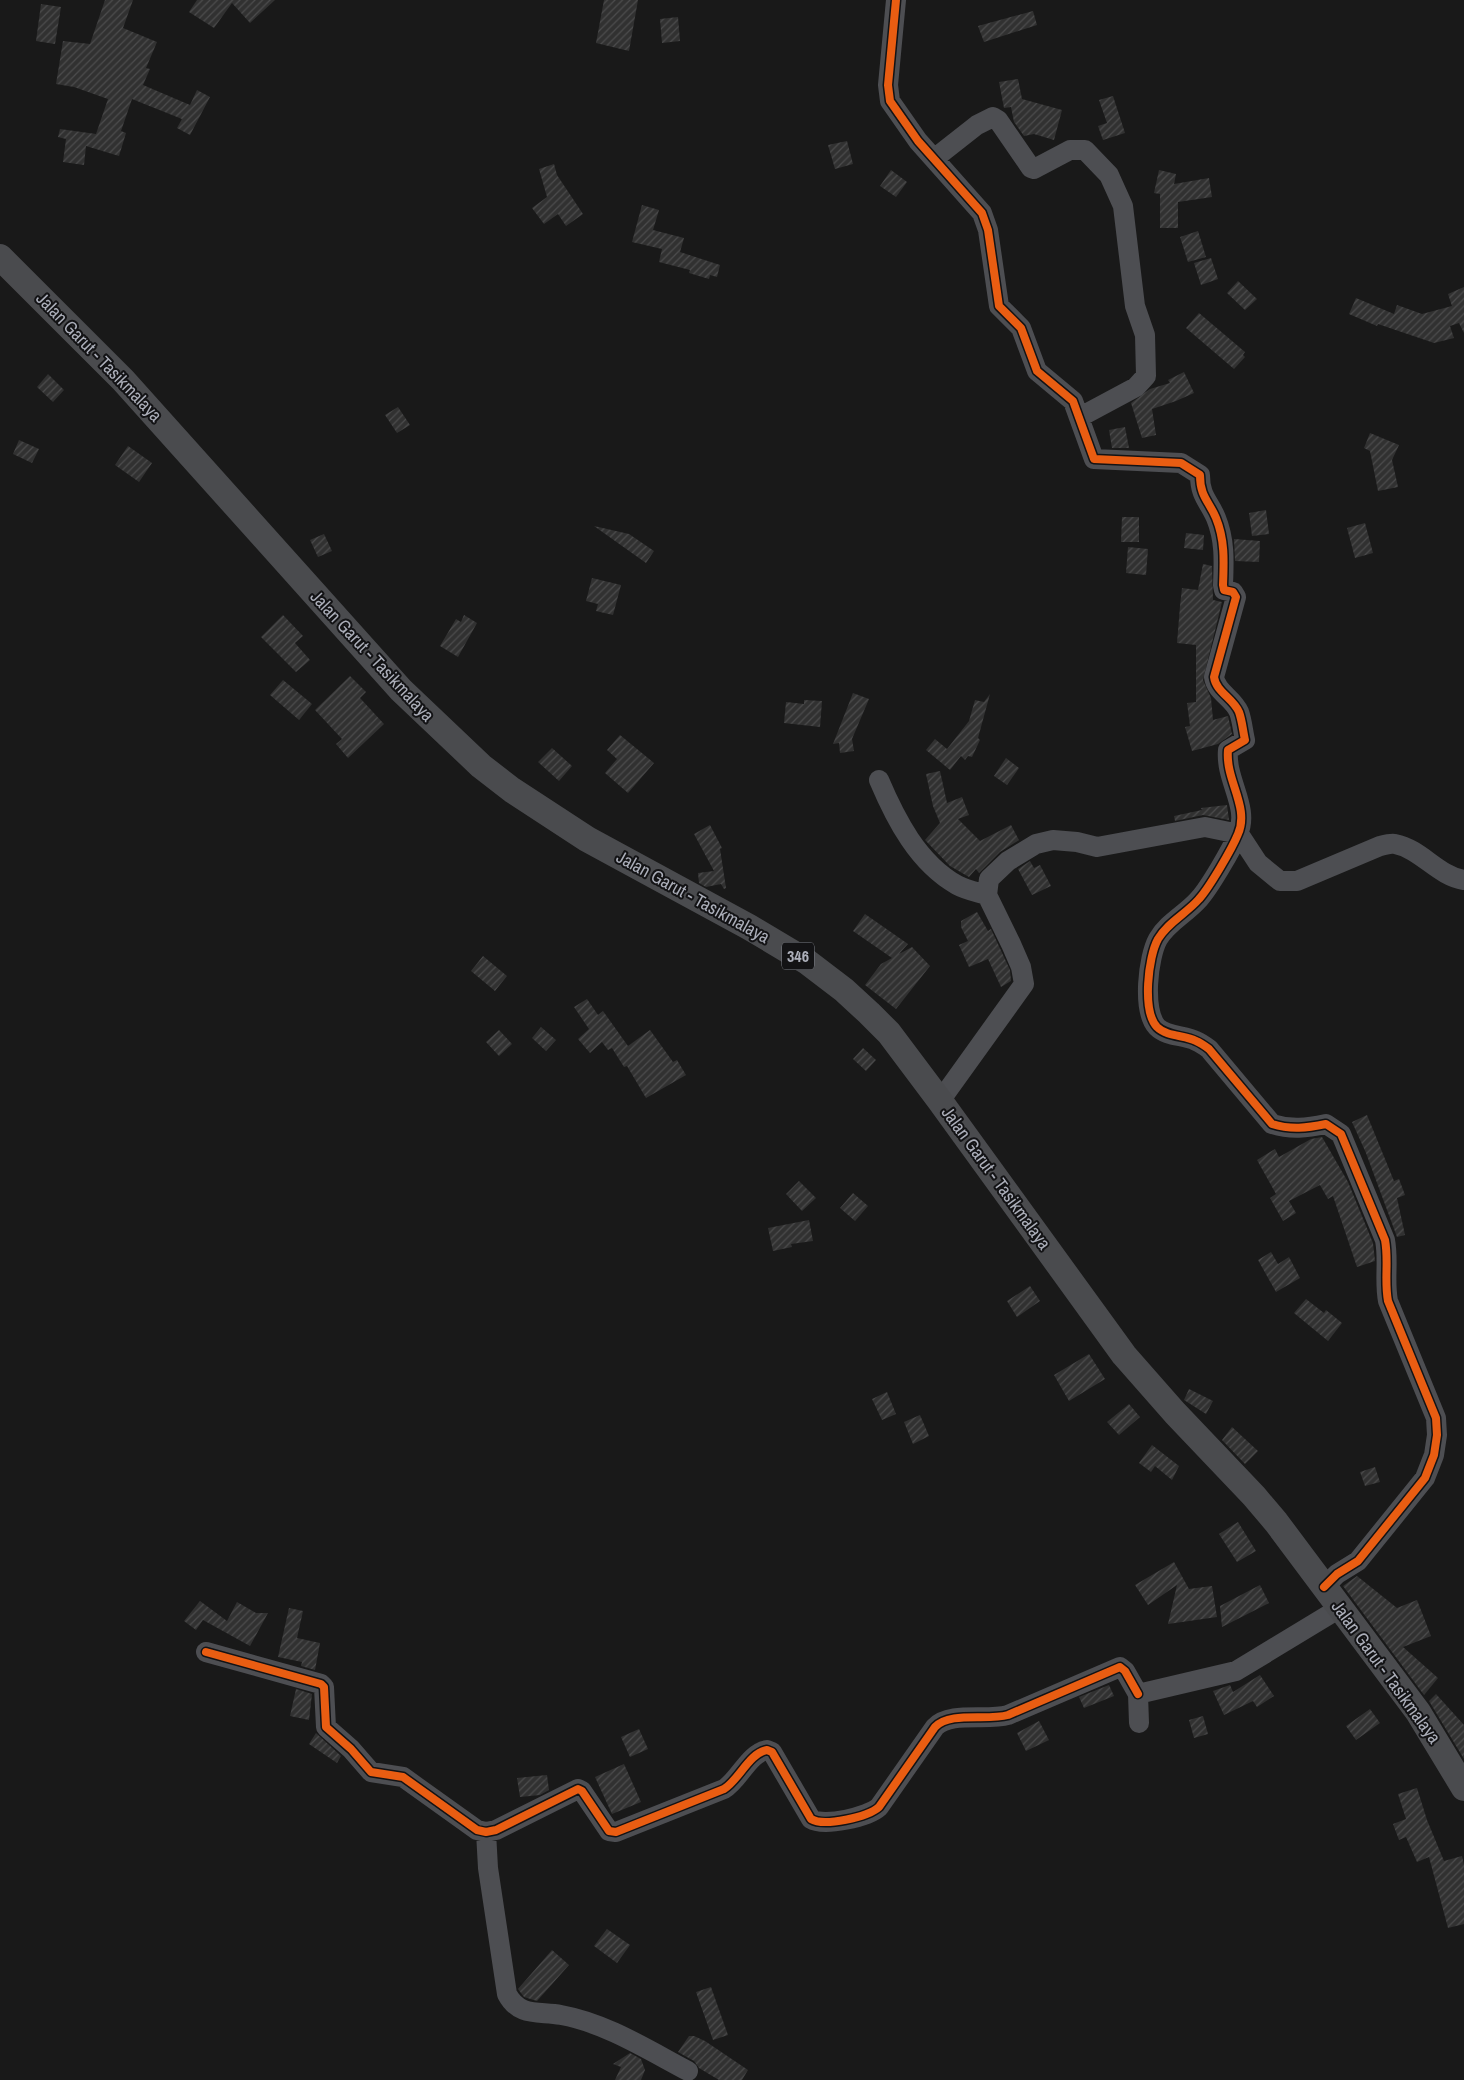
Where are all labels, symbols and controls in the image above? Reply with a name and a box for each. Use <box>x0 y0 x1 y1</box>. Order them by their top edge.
street label: Jalan Garut - Tasikmalaya <box>31 286 168 427</box>
street label: Jalan Garut - Tasikmalaya <box>305 584 440 727</box>
street label: Jalan Garut - Tasikmalaya <box>612 844 774 949</box>
road number: 346 <box>782 942 814 969</box>
street label: Jalan Garut - Tasikmalaya <box>936 1101 1057 1254</box>
street label: Jalan Garut - Tasikmalaya <box>1326 1595 1447 1748</box>

